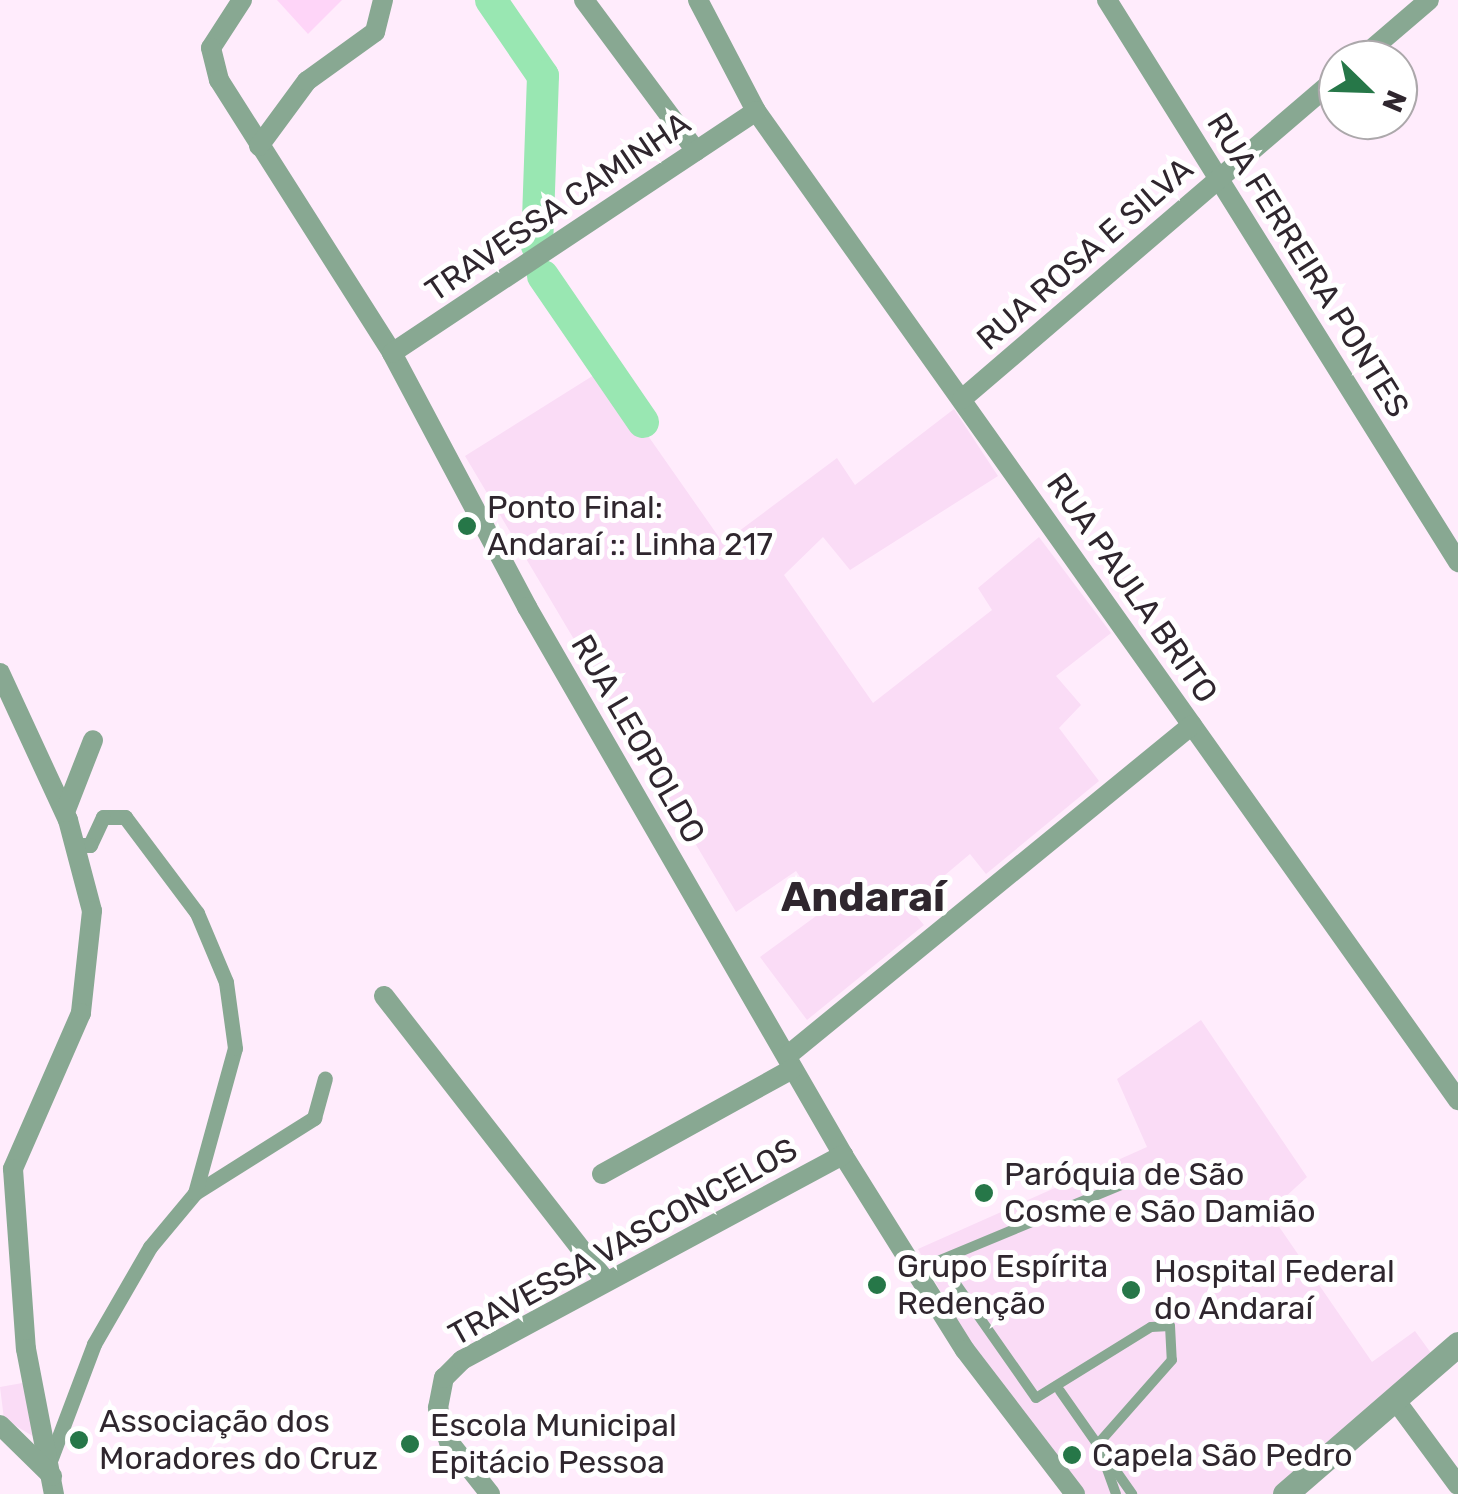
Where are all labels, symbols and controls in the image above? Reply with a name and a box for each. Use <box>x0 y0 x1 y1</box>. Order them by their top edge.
north arrow <box>1318 40 1418 140</box>
text: N <box>1375 85 1413 117</box>
street label: TRAVESSA CAMINHA <box>418 104 698 310</box>
street label: RUA FERREIRA PONTES <box>1198 105 1418 425</box>
street label: RUA ROSA E SILVA <box>968 149 1202 359</box>
street label: RUA PAULA BRITO <box>1038 465 1226 711</box>
place label: Ponto Final: Andaraí :: Linha 217 <box>487 489 773 564</box>
marker: Ponto Final: Andaraí :: Linha 217 <box>456 515 478 537</box>
street label: RUA LEOPOLDO <box>563 628 713 850</box>
district label: Andaraí <box>781 872 945 922</box>
street label: TRAVESSA VASCONCELOS <box>441 1130 805 1354</box>
place label: Paróquia de São Cosme e São Damião <box>1004 1156 1316 1231</box>
marker: Paróquia de São Cosme e São Damião <box>973 1182 995 1204</box>
place label: Grupo Espírita Redenção <box>897 1248 1108 1323</box>
place label: Hospital Federal do Andaraí <box>1154 1253 1395 1328</box>
marker: Grupo Espírita Redenção <box>866 1274 888 1296</box>
marker: Hospital Federal do Andaraí <box>1118 1277 1144 1303</box>
place label: Associação dos Moradores do Cruz <box>99 1403 378 1478</box>
place label: Escola Municipal Epitácio Pessoa <box>430 1407 677 1482</box>
marker: Associação dos Moradores do Cruz <box>68 1429 90 1451</box>
marker: Escola Municipal Epitácio Pessoa <box>399 1433 421 1455</box>
place label: Capela São Pedro <box>1092 1436 1353 1474</box>
marker: Capela São Pedro <box>1061 1444 1083 1466</box>

